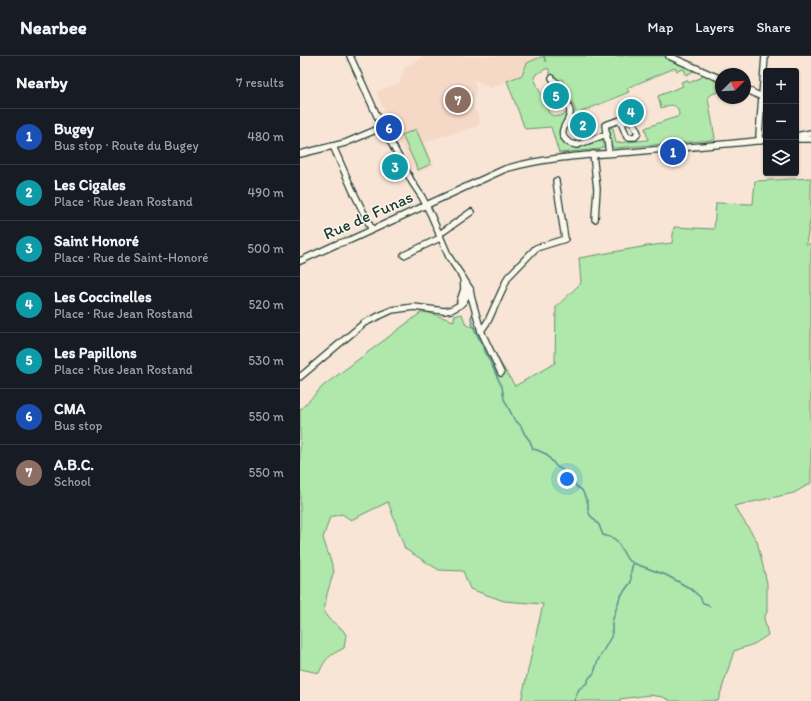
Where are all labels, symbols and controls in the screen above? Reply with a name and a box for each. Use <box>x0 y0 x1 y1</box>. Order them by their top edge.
text: Nearbee <box>20 16 87 39</box>
text: Map <box>648 19 673 36</box>
text: Layers <box>695 19 734 36</box>
text: Share <box>756 19 791 36</box>
north arrow <box>715 68 751 104</box>
map controls <box>763 68 799 176</box>
button: + <box>763 68 799 104</box>
text: Nearby <box>16 72 68 92</box>
text: 7 results <box>236 75 284 90</box>
pin: 5 <box>543 81 569 111</box>
pin: 7 <box>445 85 471 115</box>
pin: 4 <box>618 97 644 127</box>
button: − <box>763 104 799 140</box>
pin: 2 <box>570 110 596 140</box>
pin: 6 <box>376 113 402 143</box>
text: Bugey <box>54 120 94 138</box>
text: 1 <box>26 129 32 144</box>
text: 480 m <box>247 129 284 144</box>
pin: 1 <box>660 137 686 167</box>
text: Bus stop · Route du Bugey <box>54 138 199 153</box>
button: layers <box>763 140 799 176</box>
pin: 3 <box>382 152 408 182</box>
text: Les Cigales <box>54 176 126 194</box>
text: 2 <box>26 185 32 200</box>
text: 490 m <box>248 185 284 200</box>
street label: Rue de Funas <box>320 186 416 244</box>
text: Place · Rue Jean Rostand <box>54 194 193 209</box>
text: Saint Honoré <box>54 232 139 250</box>
text: 3 <box>25 241 33 256</box>
text: 500 m <box>247 241 284 256</box>
text: Place · Rue de Saint-Honoré <box>54 250 209 265</box>
text: Les Coccinelles <box>54 288 152 306</box>
text: 4 <box>25 297 33 312</box>
text: 520 m <box>248 297 284 312</box>
text: Place · Rue Jean Rostand <box>54 306 193 321</box>
text: Les Papillons <box>54 344 137 362</box>
text: 5 <box>26 353 32 368</box>
text: 530 m <box>248 353 284 368</box>
text: Place · Rue Jean Rostand <box>54 362 193 377</box>
text: CMA <box>54 400 85 418</box>
text: 6 <box>26 409 32 424</box>
text: 550 m <box>248 409 284 424</box>
text: Bus stop <box>54 418 102 433</box>
text: A.B.C. <box>54 456 94 474</box>
text: 7 <box>26 465 32 480</box>
text: 550 m <box>248 465 284 480</box>
your location <box>557 469 577 489</box>
text: School <box>54 474 91 489</box>

